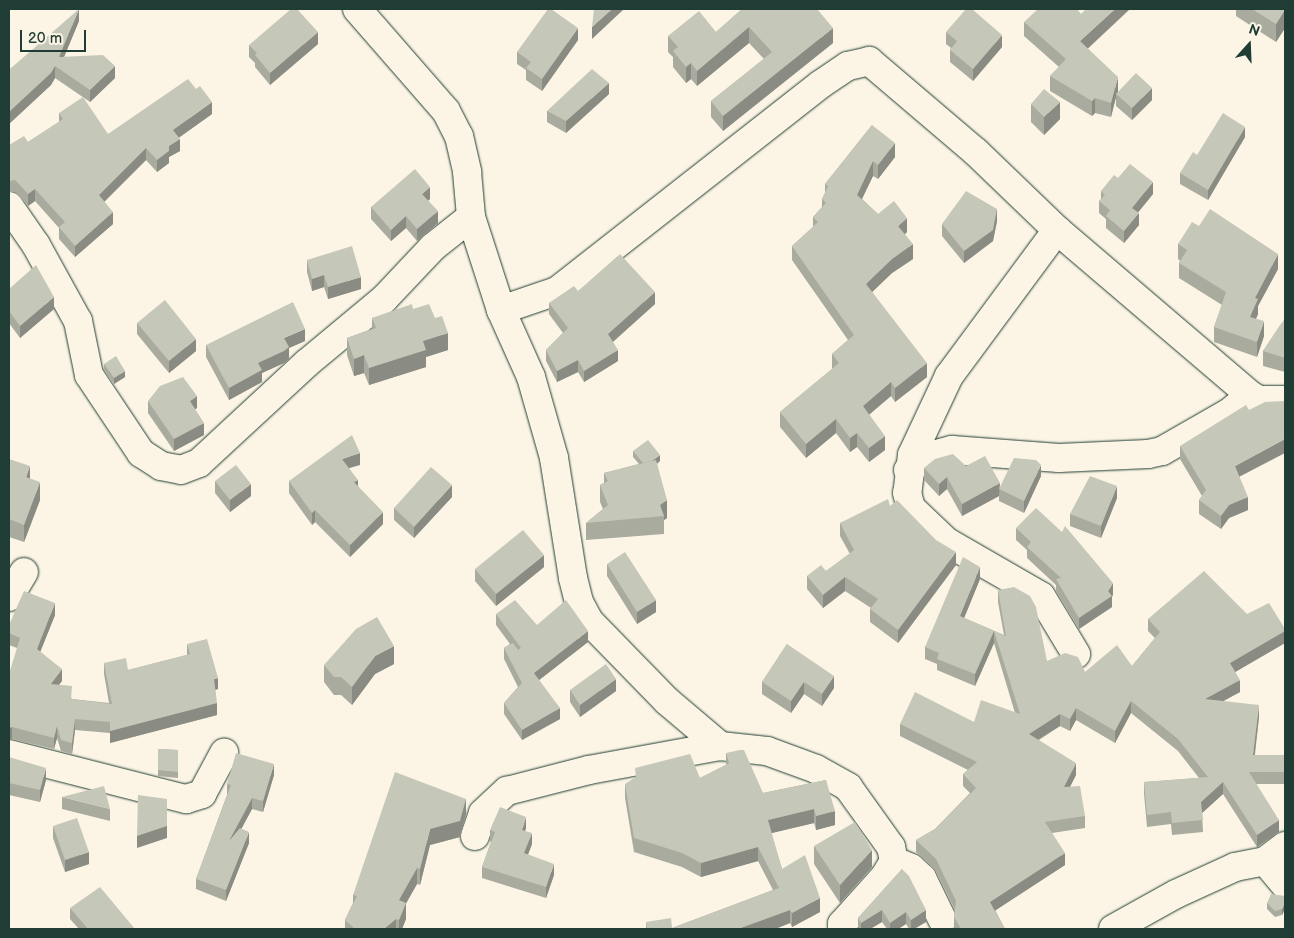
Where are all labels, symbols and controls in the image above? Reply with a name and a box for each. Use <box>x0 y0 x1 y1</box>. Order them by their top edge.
scale bar <box>22 20 89 52</box>
north arrow <box>1224 20 1274 70</box>
text: N <box>1246 21 1262 40</box>
text: 20 m <box>28 29 62 48</box>

